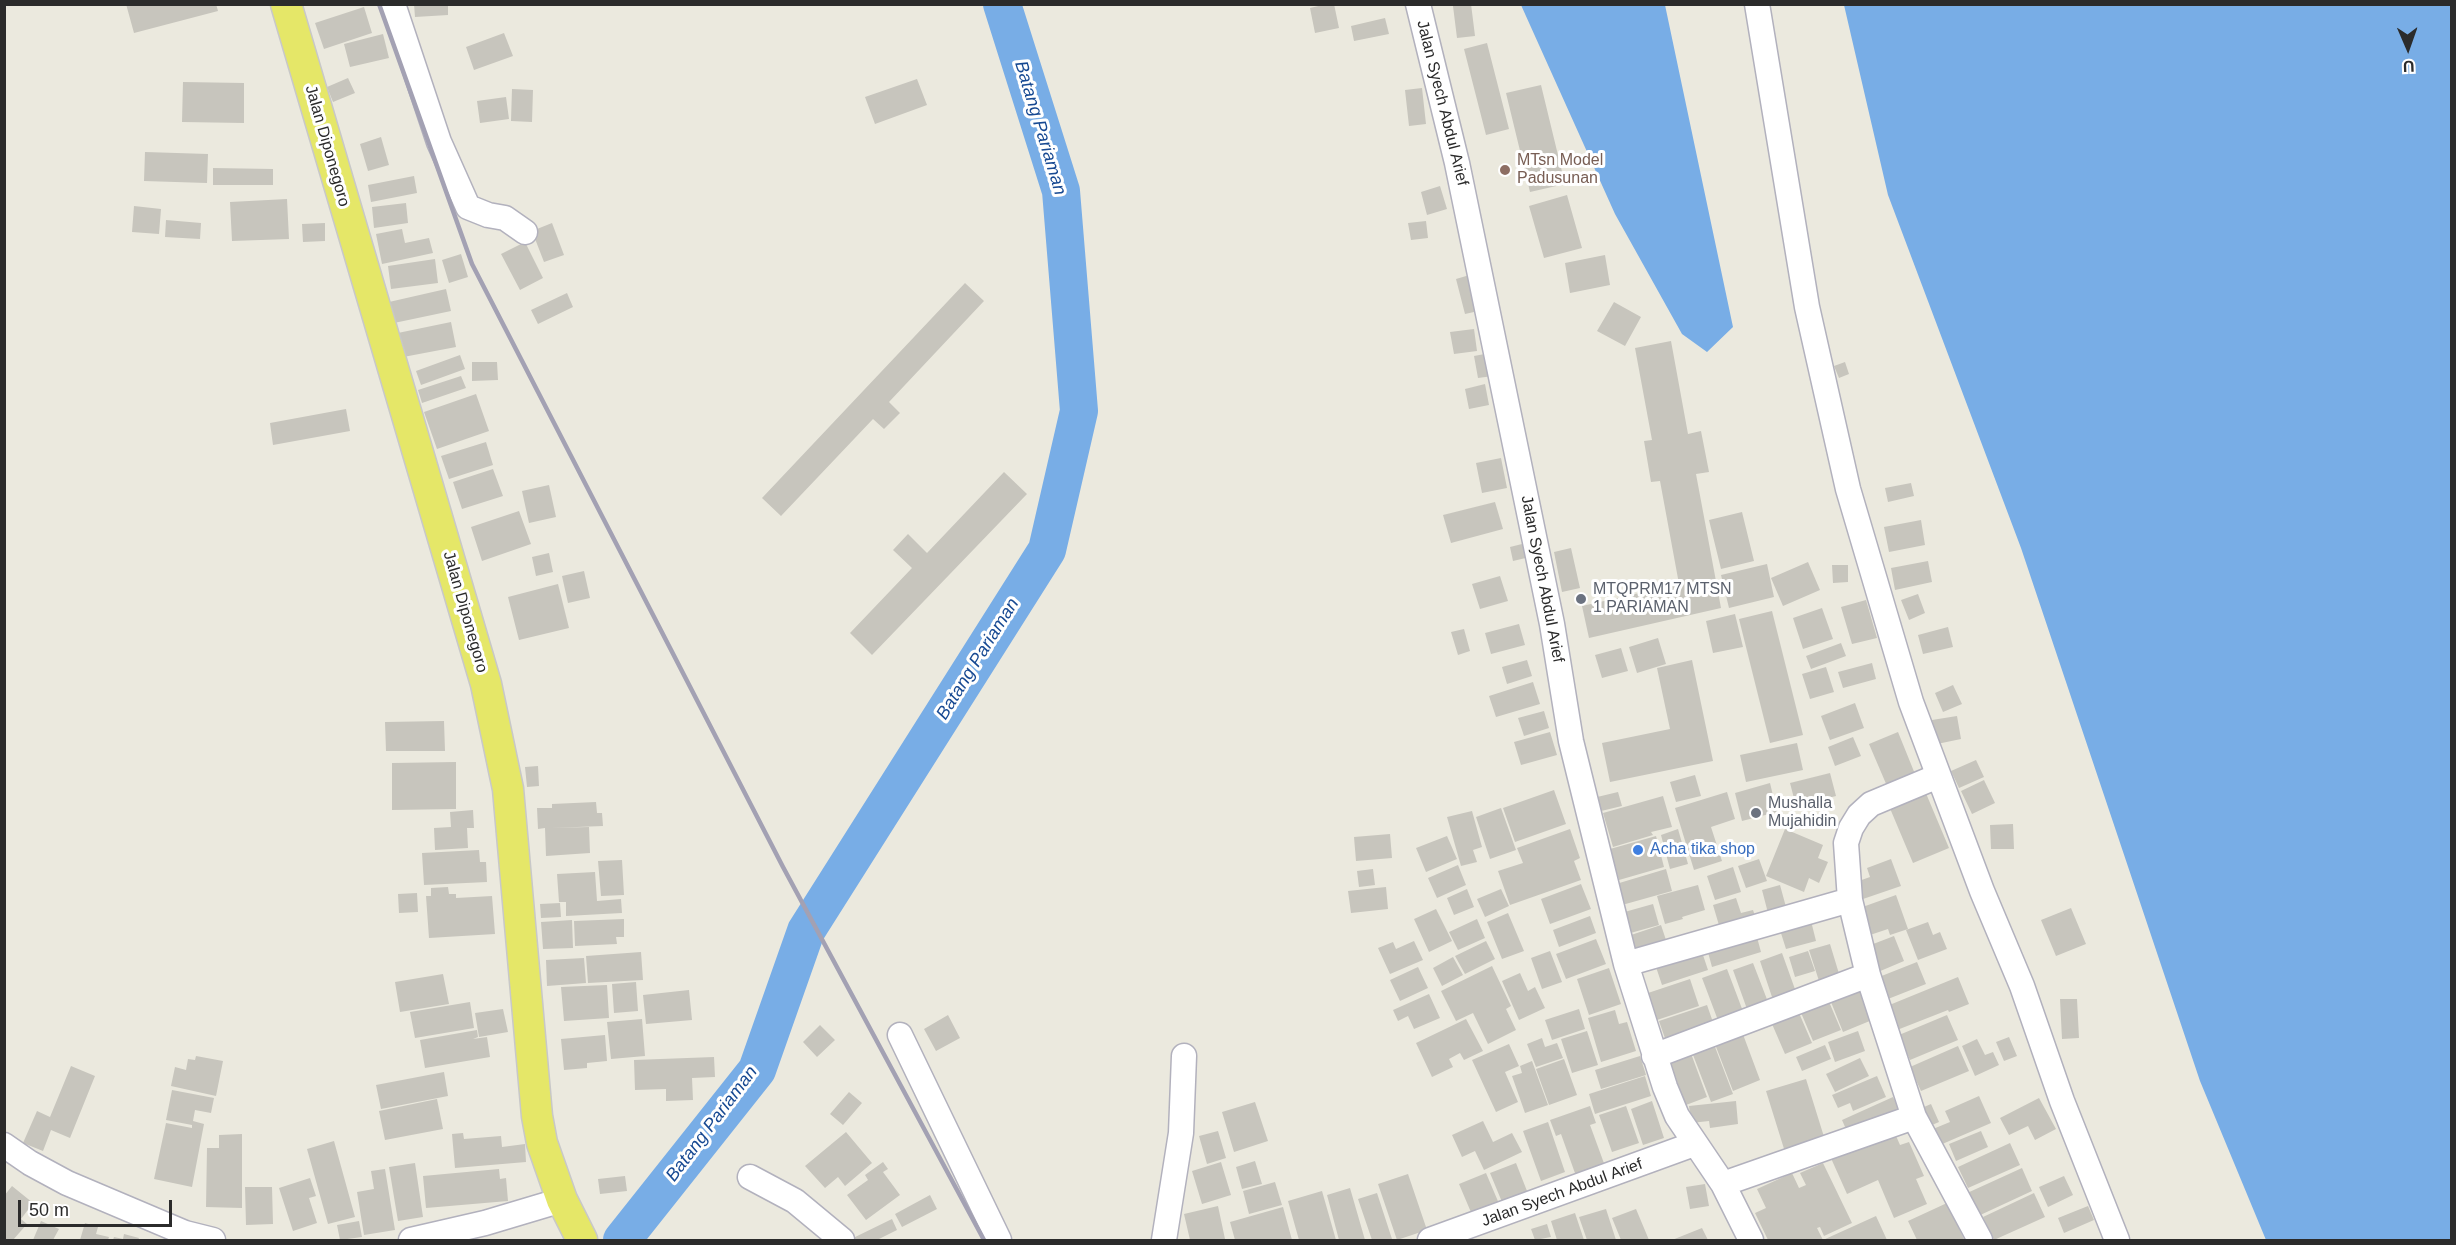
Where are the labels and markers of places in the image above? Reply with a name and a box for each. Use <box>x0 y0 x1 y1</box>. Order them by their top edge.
place label: MTsn Model Padusunan <box>1517 151 1603 189</box>
marker: MTsn Model Padusunan <box>1498 163 1512 177</box>
place label: MTQPRM17 MTSN 1 PARIAMAN <box>1593 580 1732 618</box>
marker: MTQPRM17 MTSN 1 PARIAMAN <box>1574 592 1588 606</box>
place label: Mushalla Mujahidin <box>1768 794 1836 832</box>
marker: Mushalla Mujahidin <box>1749 806 1763 820</box>
place label: Acha tika shop <box>1650 840 1755 860</box>
marker: Acha tika shop <box>1631 843 1645 857</box>

